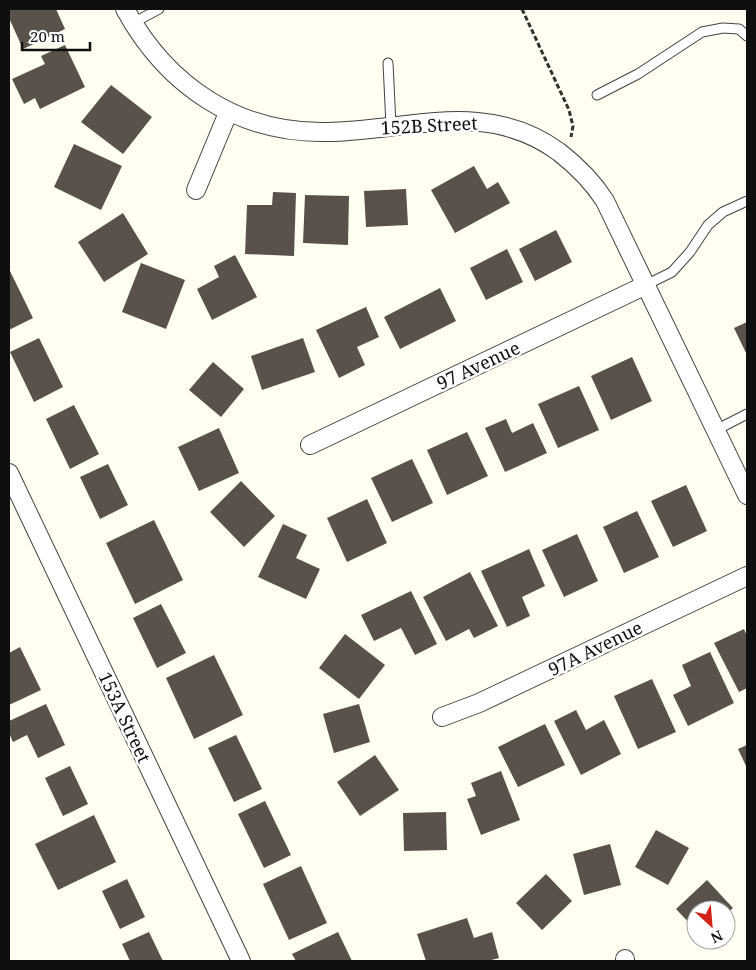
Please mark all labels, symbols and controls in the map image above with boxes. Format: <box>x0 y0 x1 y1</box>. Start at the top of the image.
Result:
scale bar <box>22 20 90 52</box>
text: 20 m <box>30 26 65 46</box>
street label: 152B Street <box>380 110 478 140</box>
street label: 97 Avenue <box>433 335 523 395</box>
street label: 97A Avenue <box>544 615 646 681</box>
street label: 153A Street <box>93 668 157 766</box>
north arrow <box>686 900 736 950</box>
text: N <box>708 926 726 948</box>

